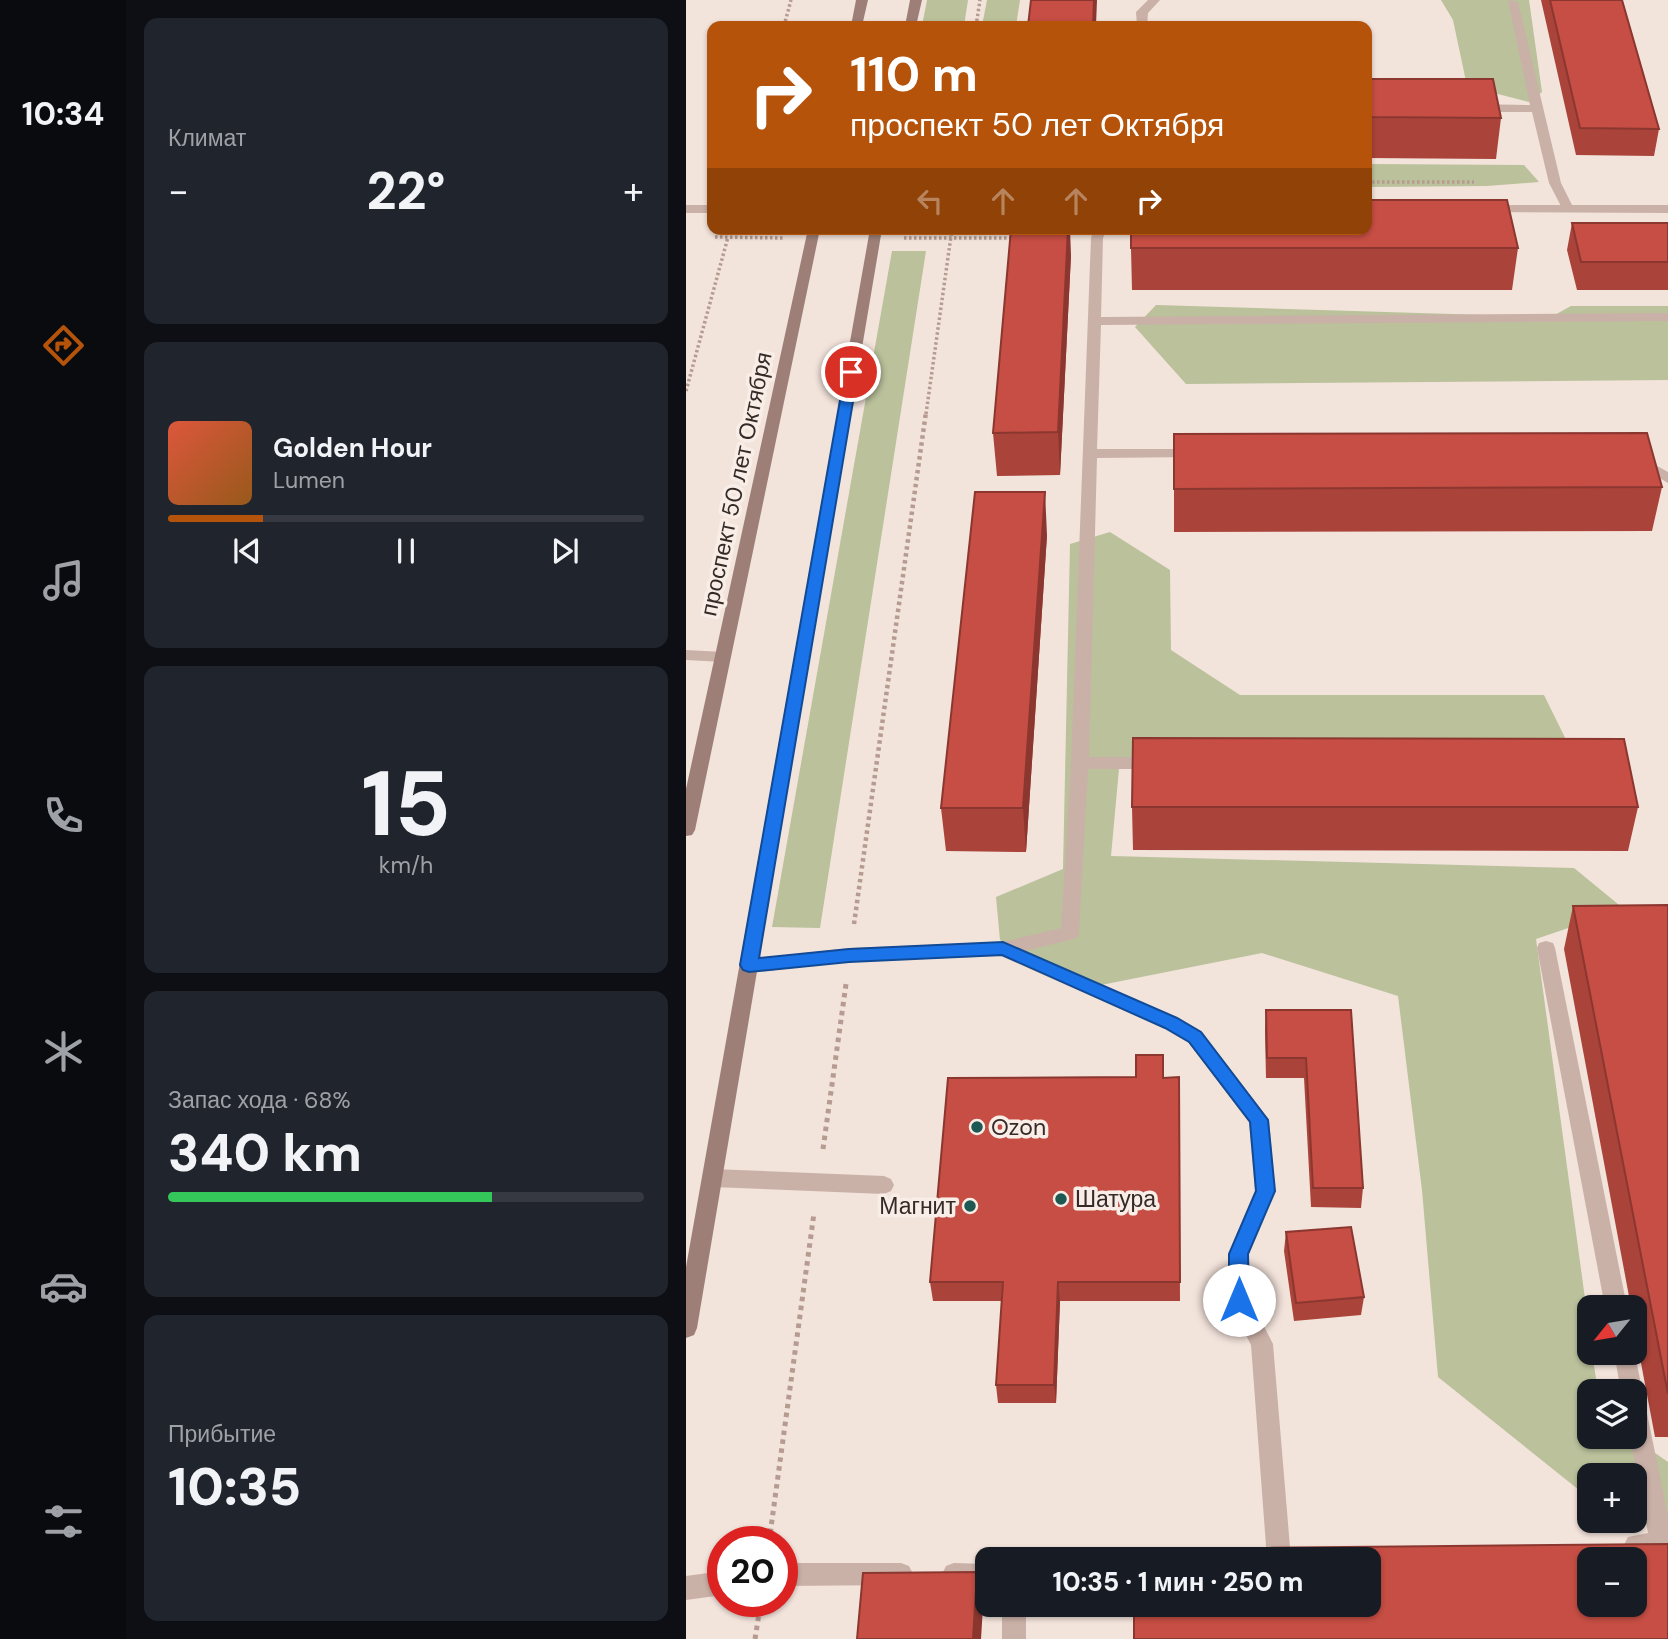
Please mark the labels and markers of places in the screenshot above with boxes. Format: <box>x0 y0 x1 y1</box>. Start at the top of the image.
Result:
pin <box>821 342 881 402</box>
place label: Ozon <box>991 1112 1046 1142</box>
marker: Ozon <box>969 1119 985 1135</box>
place label: Шатура <box>1075 1184 1156 1214</box>
place label: Магнит <box>879 1191 956 1221</box>
marker: Шатура <box>1053 1191 1069 1207</box>
marker: Магнит <box>962 1198 978 1214</box>

